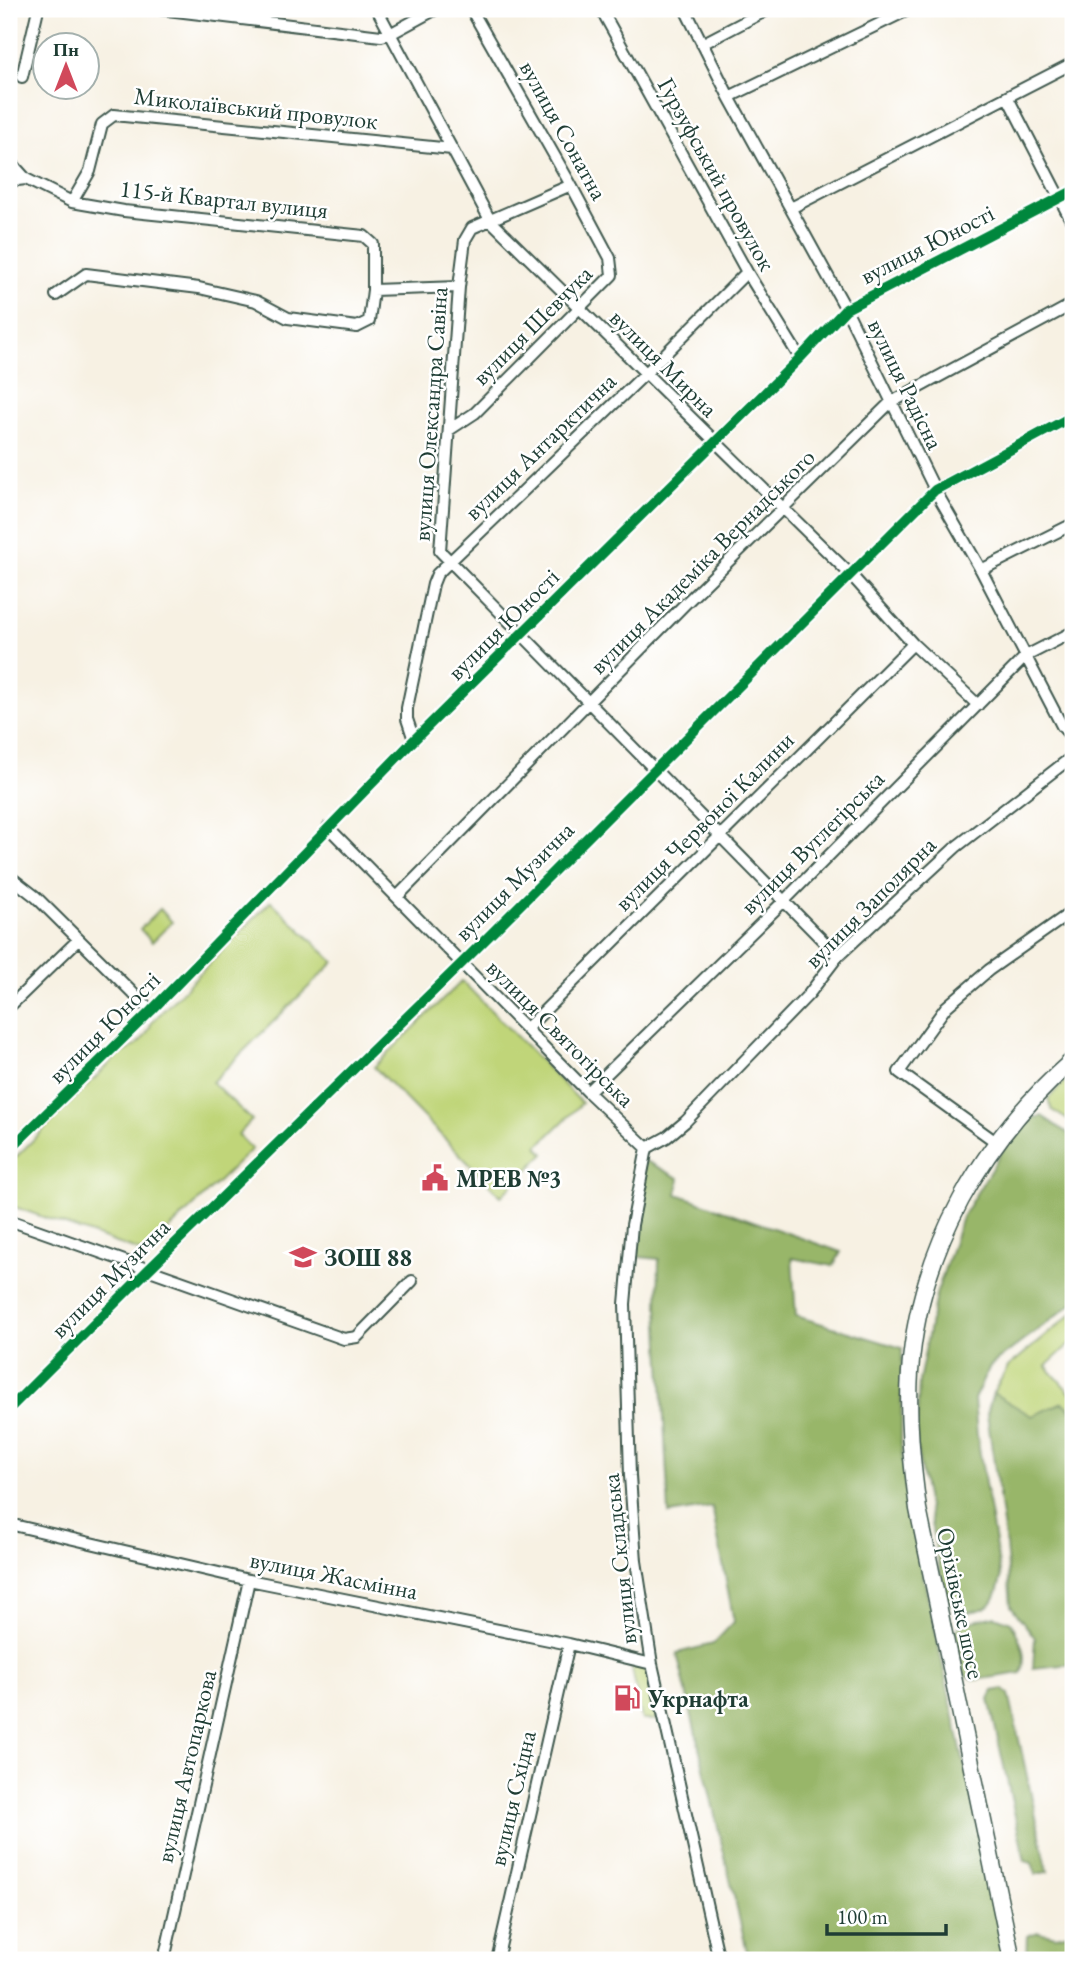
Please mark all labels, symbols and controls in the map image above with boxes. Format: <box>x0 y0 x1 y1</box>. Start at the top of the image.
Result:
north arrow <box>32 32 102 102</box>
text: Пн <box>53 37 79 62</box>
street label: вулиця Сонатна <box>513 55 615 206</box>
street label: Гурзуфський провулок <box>651 72 783 277</box>
street label: Миколаївський провулок <box>132 80 380 136</box>
street label: 115-й Квартал вулиця <box>118 173 330 225</box>
street label: вулиця Юності <box>855 197 999 291</box>
street label: вулиця Шевчука <box>465 258 599 392</box>
street label: вулиця Олександра Савіна <box>406 285 454 542</box>
street label: вулиця Мирна <box>603 302 725 424</box>
street label: вулиця Радісна <box>861 314 951 455</box>
street label: вулиця Антарктична <box>457 365 623 526</box>
street label: вулиця Академіка Вернадського <box>583 442 821 680</box>
street label: вулиця Юності <box>440 561 566 687</box>
street label: вулиця Червоної Калини <box>608 724 801 917</box>
street label: вулиця Вуглегірська <box>733 763 891 921</box>
street label: вулиця Музична <box>447 814 581 948</box>
street label: вулиця Заполярна <box>798 829 943 974</box>
street label: вулиця Святогірська <box>480 952 642 1114</box>
street label: вулиця Юності <box>41 964 167 1090</box>
public building icon: МРЕВ №3 <box>420 1163 450 1193</box>
place label: МРЕВ №3 <box>456 1163 561 1194</box>
street label: вулиця Музична <box>43 1211 177 1345</box>
school or university icon: ЗОШ 88 <box>288 1242 318 1272</box>
place label: ЗОШ 88 <box>324 1242 412 1273</box>
street label: вулиця Складська <box>595 1472 643 1646</box>
street label: Оріхівське шосе <box>930 1524 992 1682</box>
street label: вулиця Жасмінна <box>248 1544 421 1607</box>
street label: вулиця Автопаркова <box>149 1666 223 1865</box>
fuel station icon: Укрнафта <box>612 1683 642 1713</box>
place label: Укрнафта <box>647 1683 749 1714</box>
street label: вулиця Східна <box>481 1727 543 1869</box>
scale bar <box>827 1892 946 1936</box>
text: 100 m <box>837 1903 888 1930</box>

